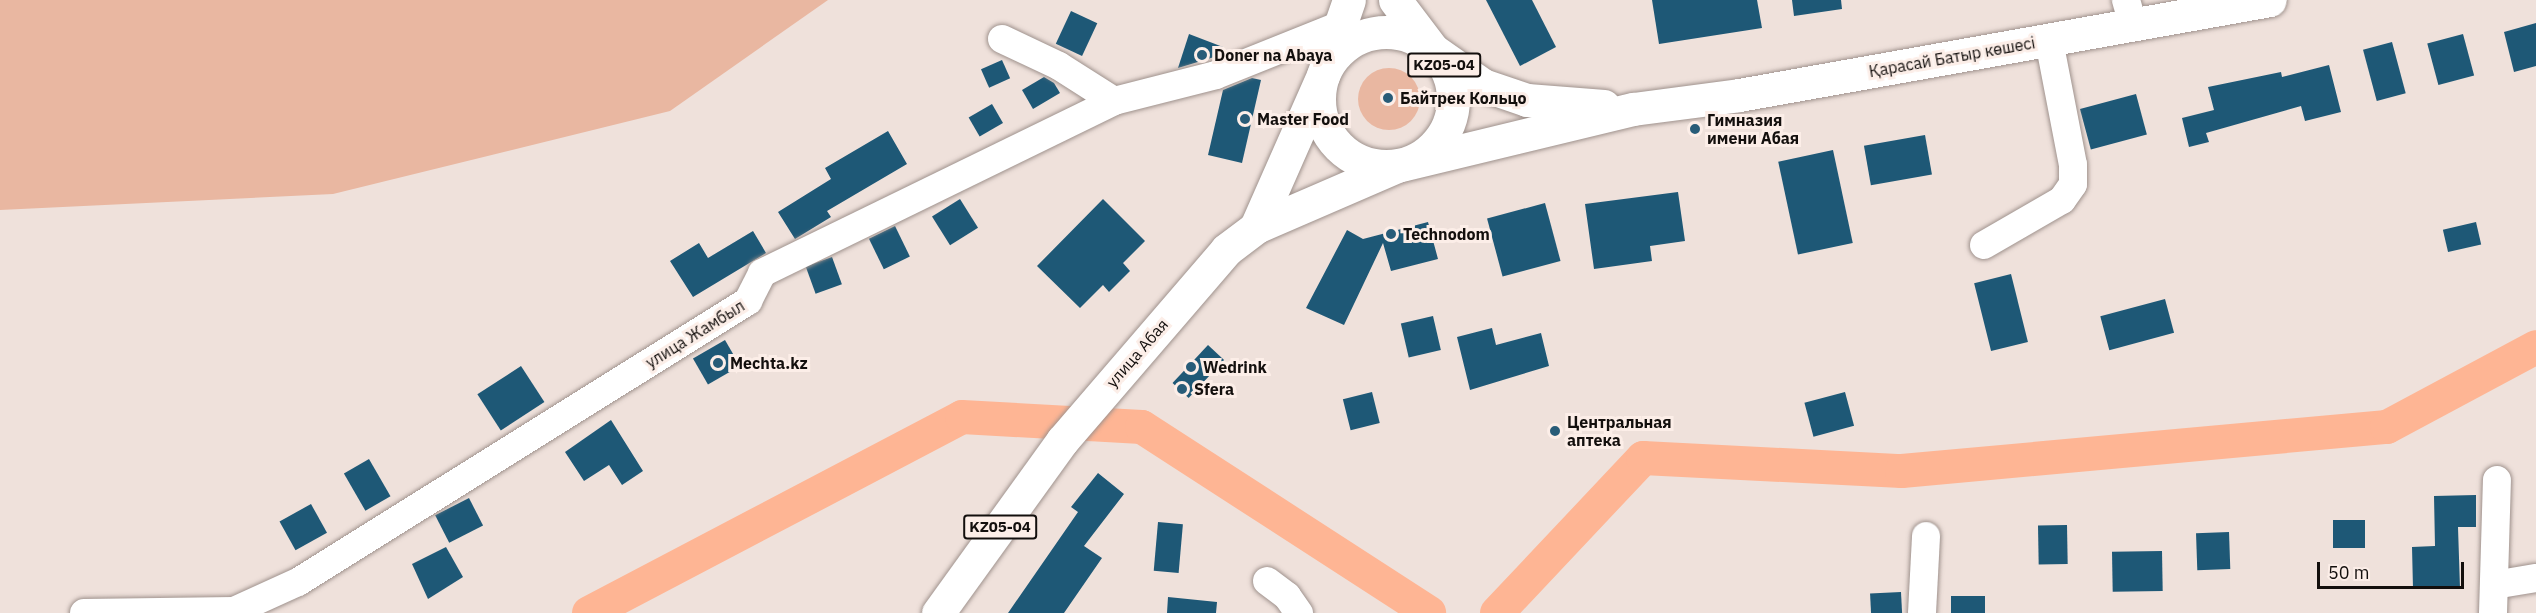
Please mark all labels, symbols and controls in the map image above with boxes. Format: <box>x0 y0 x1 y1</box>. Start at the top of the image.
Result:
street label: Қарасай Батыр көшесі <box>1867 33 2037 81</box>
place label: Doner na Abaya <box>1214 45 1332 65</box>
marker: Doner na Abaya <box>1195 48 1209 62</box>
road number: KZ05-04 <box>1406 53 1482 77</box>
place label: Байтрек Кольцо <box>1400 88 1527 108</box>
marker: Байтрек Кольцо <box>1381 91 1395 105</box>
place label: Master Food <box>1257 109 1349 129</box>
place label: Гимназия имени Абая <box>1707 110 1799 148</box>
marker: Master Food <box>1238 112 1252 126</box>
marker: Гимназия имени Абая <box>1688 122 1702 136</box>
place label: Technodom <box>1403 224 1490 244</box>
marker: Technodom <box>1384 227 1398 241</box>
street label: улица Жамбыл <box>642 296 748 372</box>
street label: улица Абая <box>1102 315 1172 391</box>
place label: Mechta.kz <box>730 353 808 373</box>
marker: Mechta.kz <box>711 356 725 370</box>
place label: Wedrink <box>1203 357 1267 377</box>
marker: Wedrink <box>1184 360 1198 374</box>
place label: Sfera <box>1194 379 1234 399</box>
marker: Sfera <box>1175 382 1189 396</box>
place label: Центральная аптека <box>1567 412 1672 450</box>
marker: Центральная аптека <box>1548 424 1562 438</box>
road number: KZ05-04 <box>962 515 1038 539</box>
scale bar <box>2320 550 2467 588</box>
text: 50 m <box>2328 561 2370 584</box>

